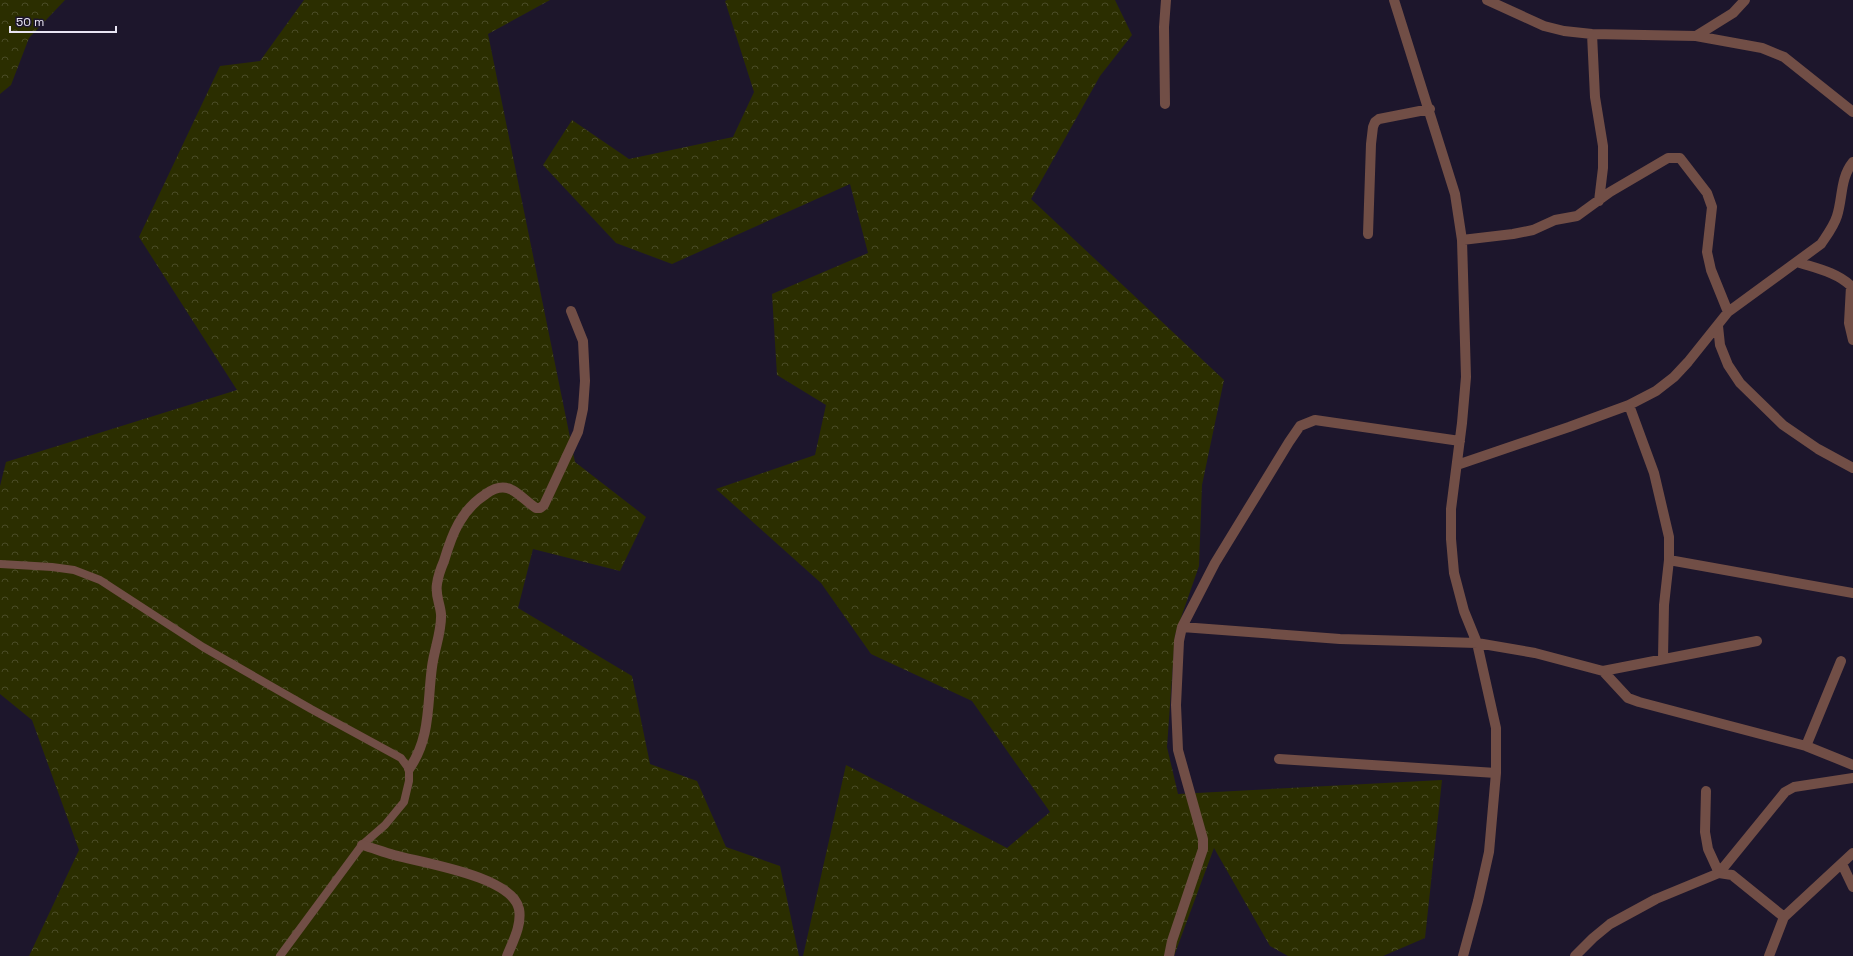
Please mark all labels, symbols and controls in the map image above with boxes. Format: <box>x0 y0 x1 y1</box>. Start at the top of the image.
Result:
scale bar <box>10 8 116 34</box>
text: 50 m <box>16 14 44 30</box>

